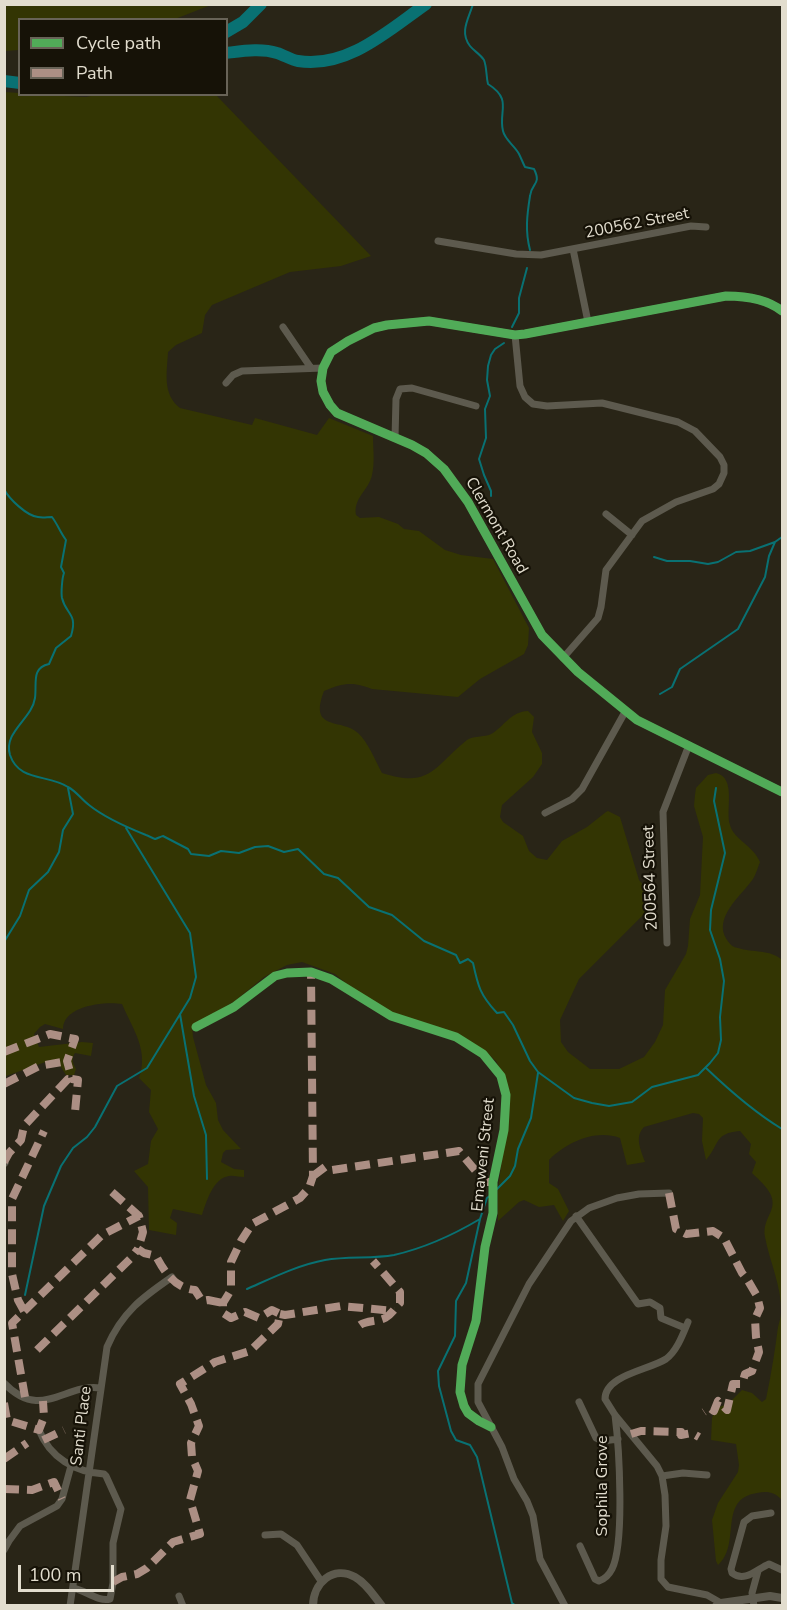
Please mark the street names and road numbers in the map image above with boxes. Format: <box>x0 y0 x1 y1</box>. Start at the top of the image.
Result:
street label: 200562 Street <box>583 205 691 243</box>
street label: Clermont Road <box>461 474 531 578</box>
street label: 200564 Street <box>640 825 662 931</box>
street label: Emaweni Street <box>469 1097 499 1213</box>
street label: Santi Place <box>68 1385 96 1467</box>
street label: Sophila Grove <box>593 1436 613 1536</box>

